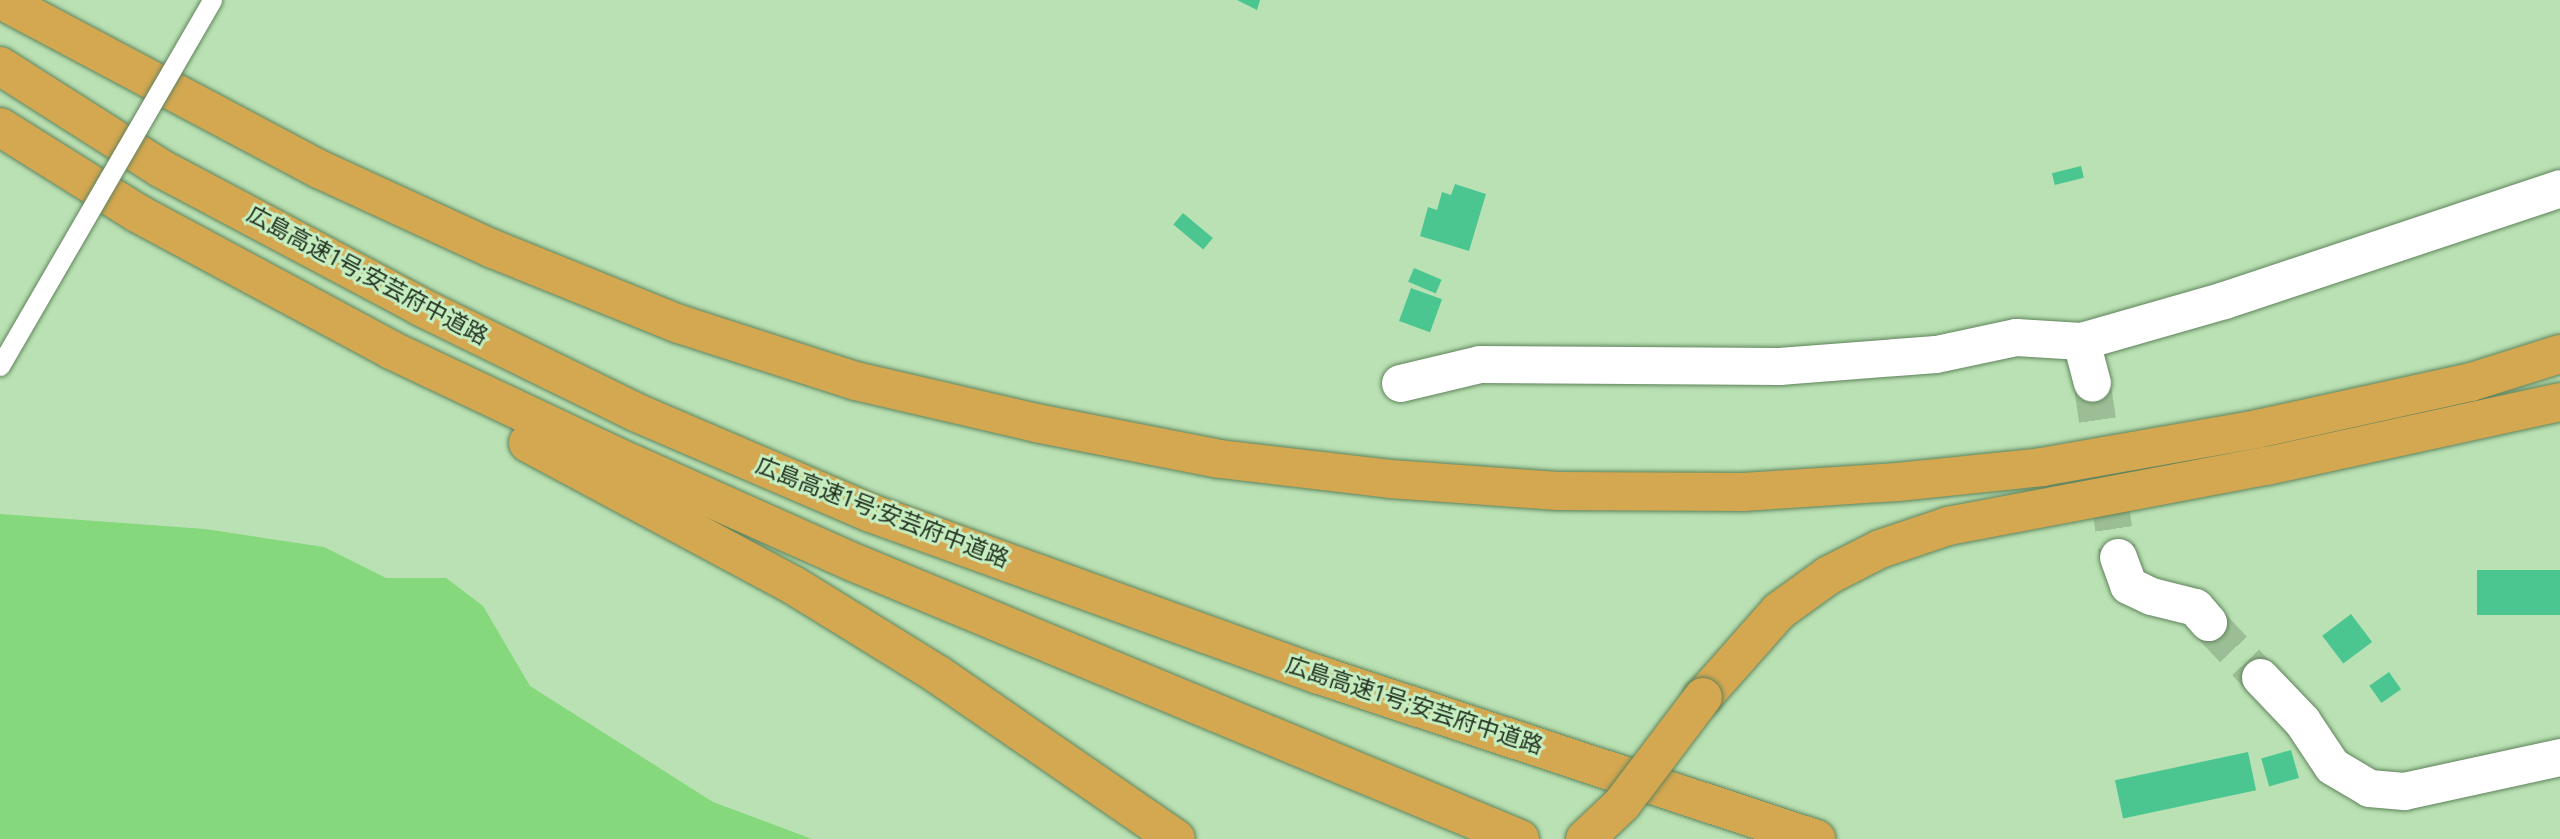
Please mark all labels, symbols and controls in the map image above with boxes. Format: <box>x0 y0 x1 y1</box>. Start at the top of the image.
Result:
street label: 広島高速1号;安芸府中道路 <box>242 201 492 351</box>
street label: 広島高速1号;安芸府中道路 <box>751 452 1013 574</box>
street label: 広島高速1号;安芸府中道路 <box>1282 651 1546 761</box>

